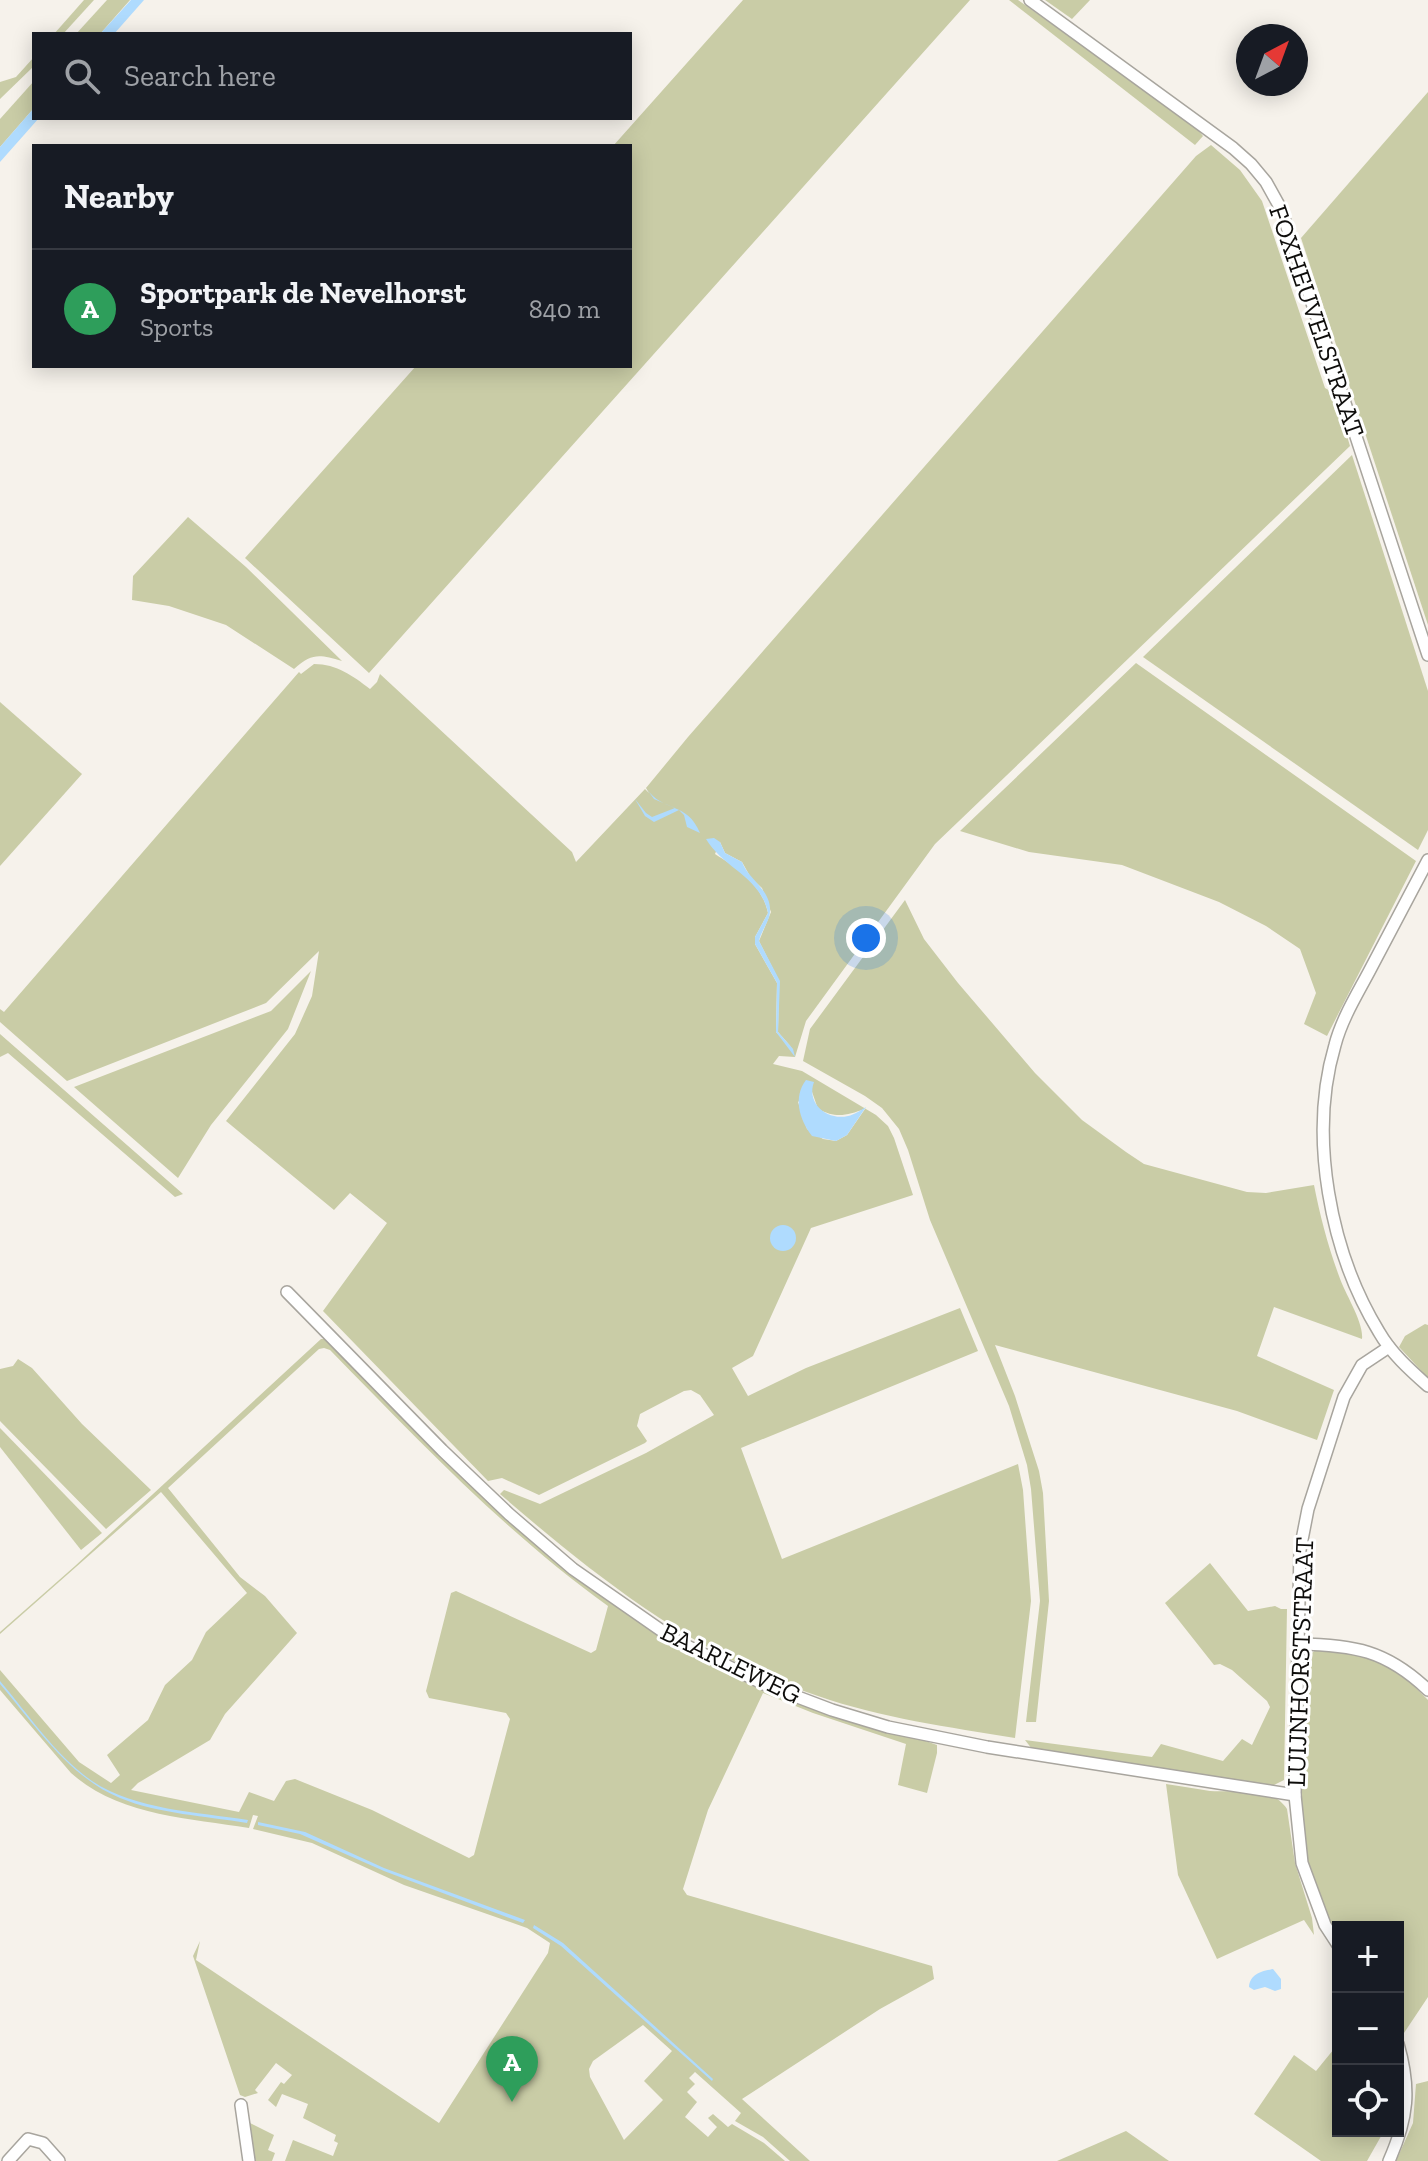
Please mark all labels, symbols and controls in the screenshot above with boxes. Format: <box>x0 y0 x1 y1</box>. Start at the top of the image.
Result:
north arrow <box>1236 24 1308 96</box>
search box <box>32 32 632 120</box>
icon: search <box>60 54 104 98</box>
text: Search here <box>124 58 276 94</box>
text: Nearby <box>64 176 174 217</box>
street label: FOXHEUVELSTRAAT <box>1262 201 1372 441</box>
text: Sportpark de Nevelhorst <box>140 275 466 311</box>
text: A <box>81 293 99 325</box>
text: 840 m <box>529 293 600 325</box>
text: Sports <box>140 311 213 343</box>
your location <box>846 918 886 958</box>
street label: LUIJNHORSTSTRAAT <box>1280 1536 1320 1788</box>
street label: BAARLEWEG <box>656 1615 806 1711</box>
map controls <box>1332 1921 1404 2137</box>
button: + <box>1332 1921 1404 1993</box>
button: − <box>1332 1993 1404 2065</box>
pin: A <box>486 2036 538 2102</box>
button: locate <box>1332 2065 1404 2137</box>

